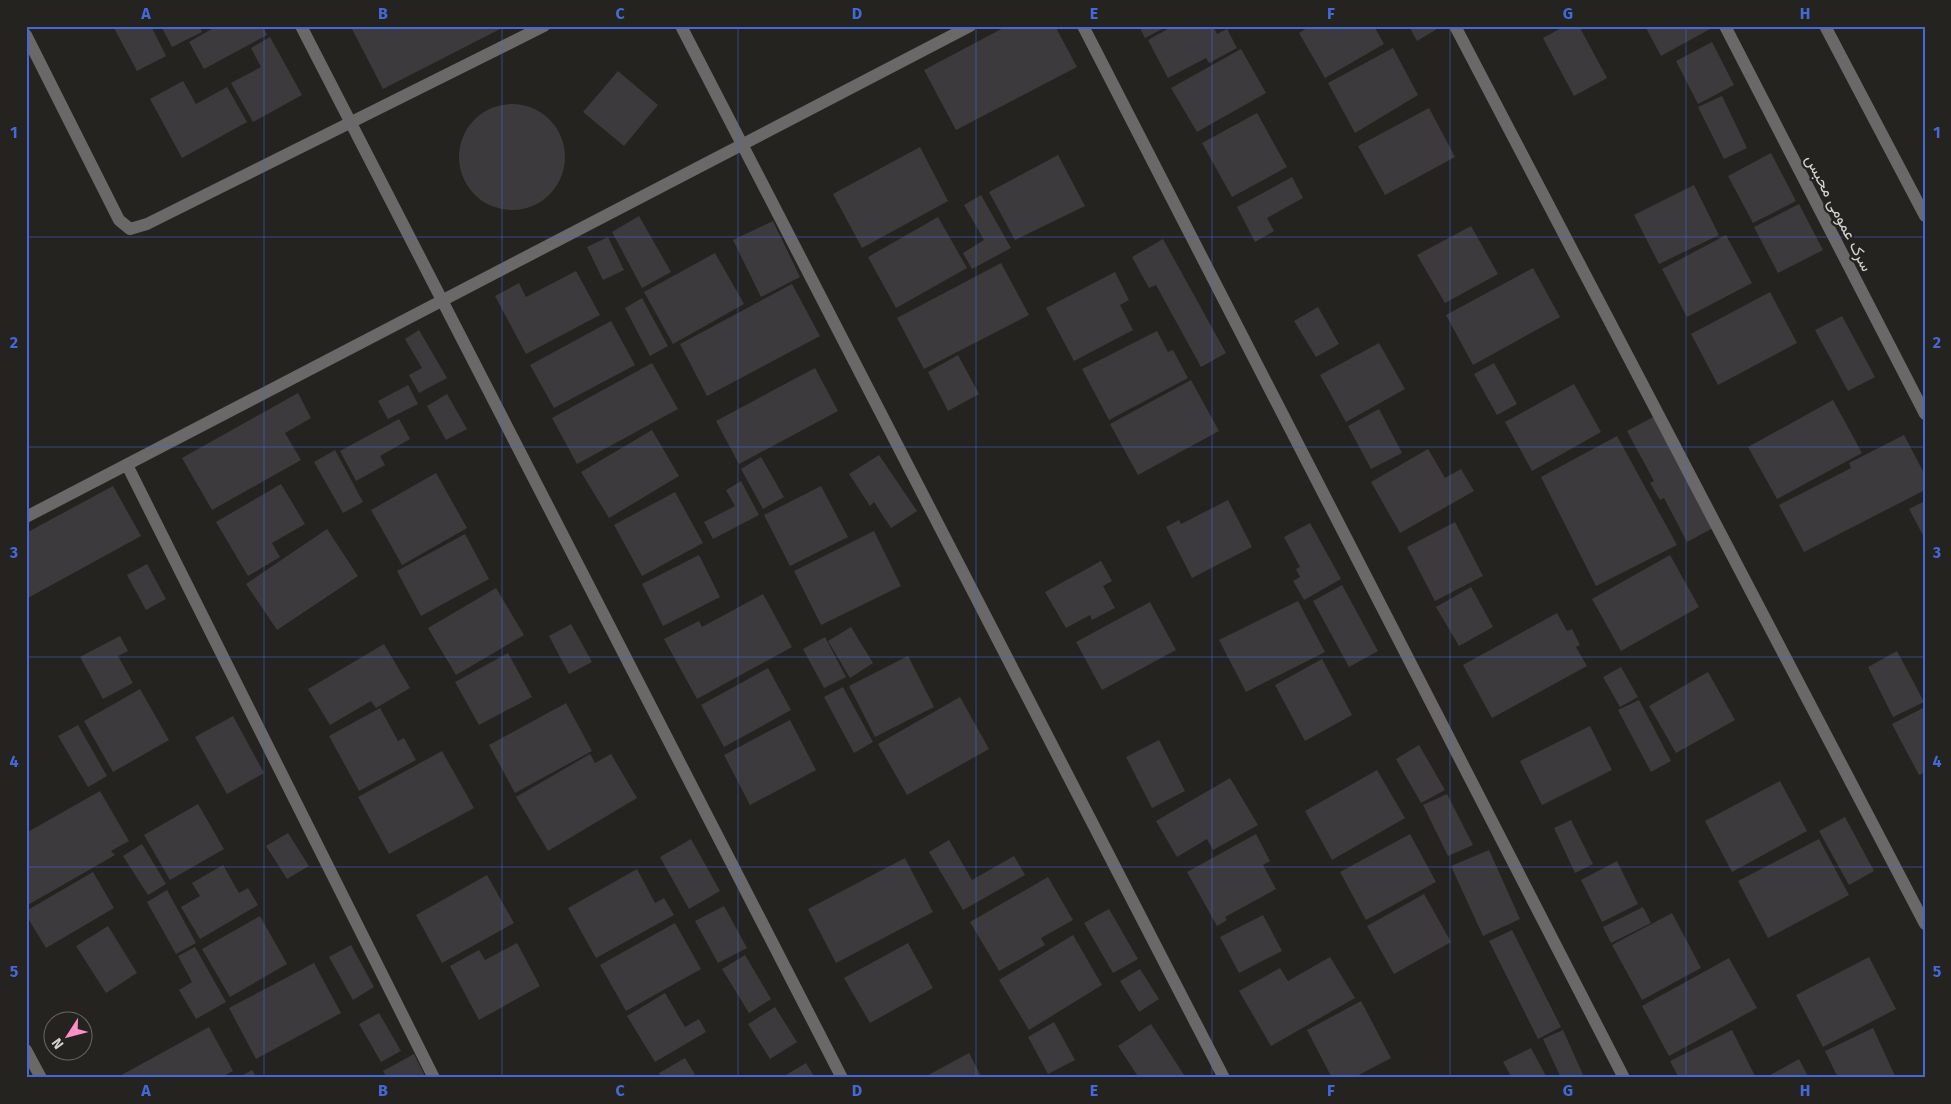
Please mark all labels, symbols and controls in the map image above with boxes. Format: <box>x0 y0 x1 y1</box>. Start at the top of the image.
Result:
text: A <box>140 4 151 23</box>
text: B <box>378 4 388 23</box>
text: C <box>615 4 625 23</box>
text: D <box>852 4 862 23</box>
text: E <box>1090 4 1098 23</box>
text: F <box>1327 4 1335 23</box>
text: G <box>1563 4 1573 23</box>
text: H <box>1800 4 1810 23</box>
text: 1 <box>10 123 18 142</box>
text: 1 <box>1933 123 1941 142</box>
street label: سرک عمومی محبس <box>1800 151 1877 275</box>
text: 2 <box>10 333 18 352</box>
text: 2 <box>1933 333 1941 352</box>
text: 3 <box>9 543 18 562</box>
text: 3 <box>1932 543 1941 562</box>
text: 4 <box>9 752 19 771</box>
text: 4 <box>1932 752 1942 771</box>
text: 5 <box>10 962 19 981</box>
text: 5 <box>1933 962 1942 981</box>
north arrow <box>42 1012 92 1062</box>
text: N <box>48 1035 67 1052</box>
text: A <box>140 1081 151 1100</box>
text: B <box>378 1081 388 1100</box>
text: C <box>615 1081 625 1100</box>
text: D <box>852 1081 862 1100</box>
text: E <box>1090 1081 1098 1100</box>
text: F <box>1327 1081 1335 1100</box>
text: G <box>1563 1081 1573 1100</box>
text: H <box>1800 1081 1810 1100</box>

